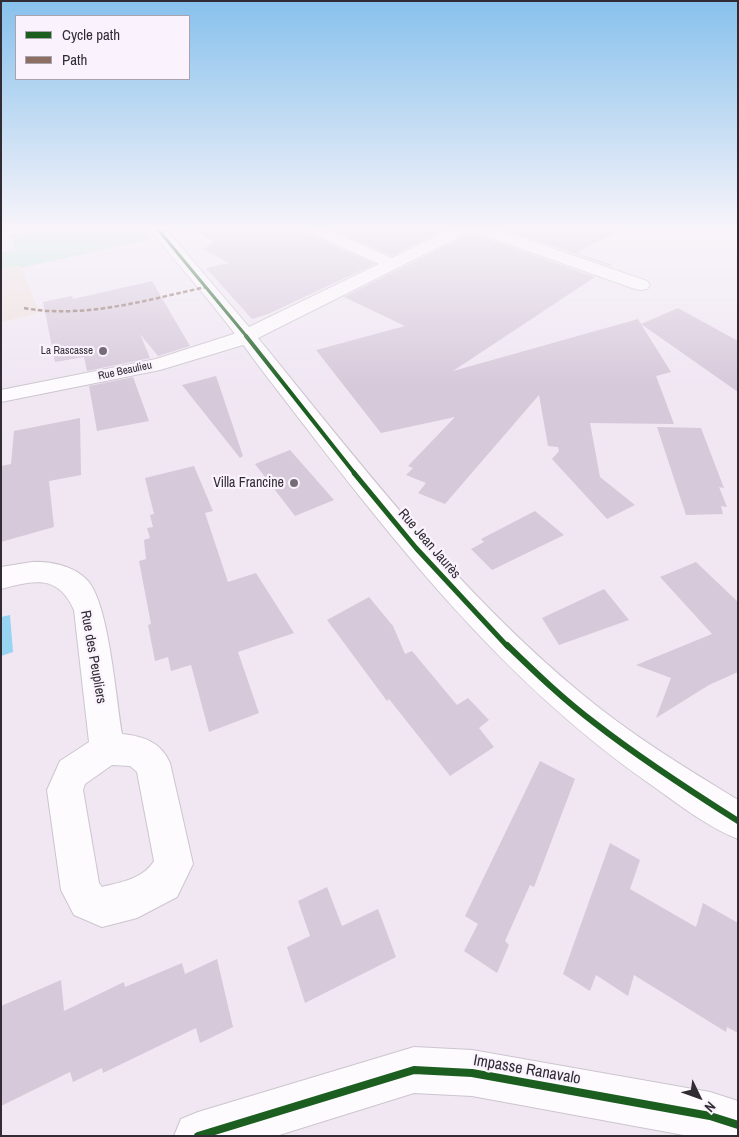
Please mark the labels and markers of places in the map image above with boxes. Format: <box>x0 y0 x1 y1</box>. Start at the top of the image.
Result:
place label: La Rascasse <box>41 344 93 358</box>
marker: La Rascasse <box>97 345 109 357</box>
place label: Villa Francine <box>213 475 284 491</box>
marker: Villa Francine <box>288 477 300 489</box>

